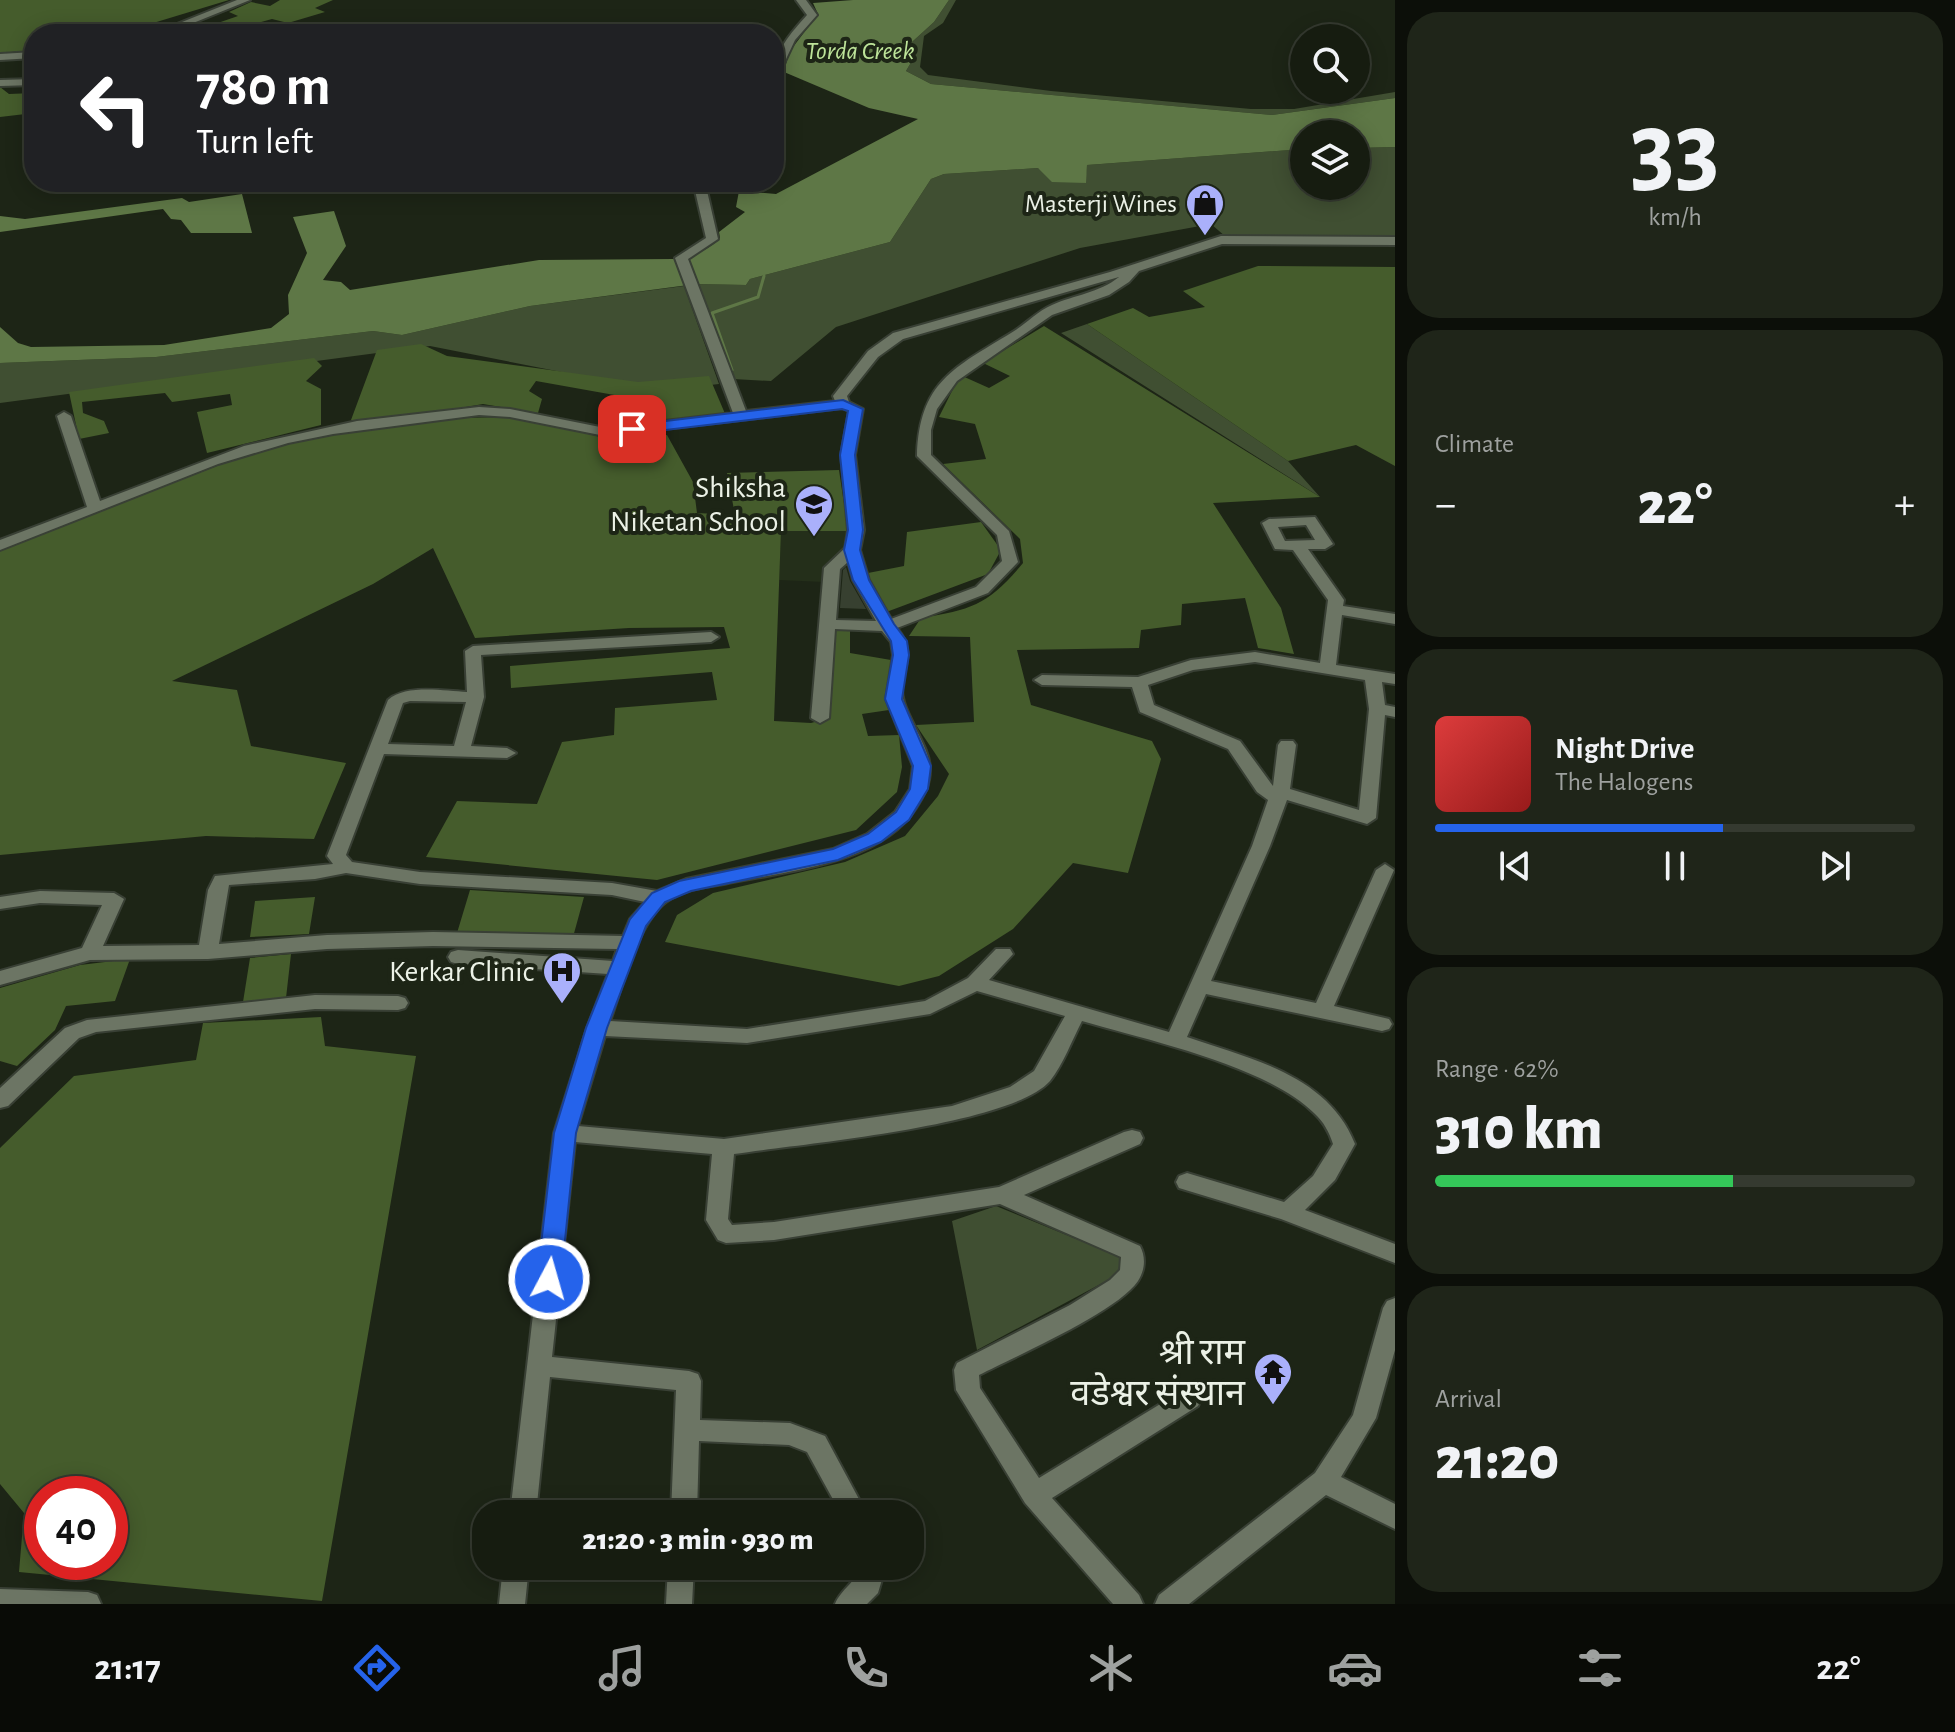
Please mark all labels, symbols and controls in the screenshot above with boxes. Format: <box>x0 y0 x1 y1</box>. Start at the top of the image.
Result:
map controls <box>1290 24 1370 200</box>
button: search <box>1290 24 1370 104</box>
water label: Torda Creek <box>806 38 914 64</box>
icon: left <box>64 56 168 160</box>
text: 780 m <box>196 59 331 115</box>
text: 33 <box>1630 98 1720 202</box>
button: layers <box>1290 120 1370 200</box>
text: Turn left <box>196 124 313 160</box>
shop icon: Masterji Wines <box>1184 182 1226 237</box>
place label: Masterji Wines <box>1025 191 1177 217</box>
text: km/h <box>1648 204 1702 230</box>
pin <box>598 395 666 463</box>
icon: arrive <box>610 407 654 451</box>
text: Climate <box>1435 431 1514 457</box>
place label: Shiksha Niketan School <box>610 473 786 537</box>
text: 22° <box>1638 475 1713 535</box>
school or university icon: Shiksha Niketan School <box>793 483 835 538</box>
text: − <box>1435 483 1456 527</box>
text: + <box>1894 483 1915 527</box>
text: Night Drive <box>1555 734 1694 764</box>
text: The Halogens <box>1555 769 1693 795</box>
icon: previous <box>1493 844 1537 888</box>
icon: pause <box>1653 844 1697 888</box>
icon: next <box>1813 844 1857 888</box>
hospital icon: Kerkar Clinic <box>541 950 583 1005</box>
place label: Kerkar Clinic <box>389 957 534 987</box>
text: Range · 62% <box>1435 1056 1559 1082</box>
text: 310 km <box>1435 1100 1603 1160</box>
position arrow <box>507 1237 591 1321</box>
place label: श्री राम वडेश्वर संस्थान <box>1070 1331 1246 1412</box>
temple icon: श्री राम वडेश्वर संस्थान <box>1252 1351 1294 1406</box>
text: Arrival <box>1435 1386 1502 1412</box>
text: 21:20 <box>1435 1430 1559 1490</box>
speed limit sign: 40 <box>24 1476 128 1580</box>
text: 21:20 · 3 min · 930 m <box>582 1525 814 1555</box>
icon: directions <box>349 1640 405 1696</box>
icon: music <box>594 1640 650 1696</box>
icon: phone <box>838 1640 894 1696</box>
icon: climate <box>1083 1640 1139 1696</box>
icon: car <box>1327 1640 1383 1696</box>
icon: filters <box>1572 1640 1628 1696</box>
text: 21:17 <box>94 1650 161 1686</box>
text: 22° <box>1816 1650 1861 1686</box>

